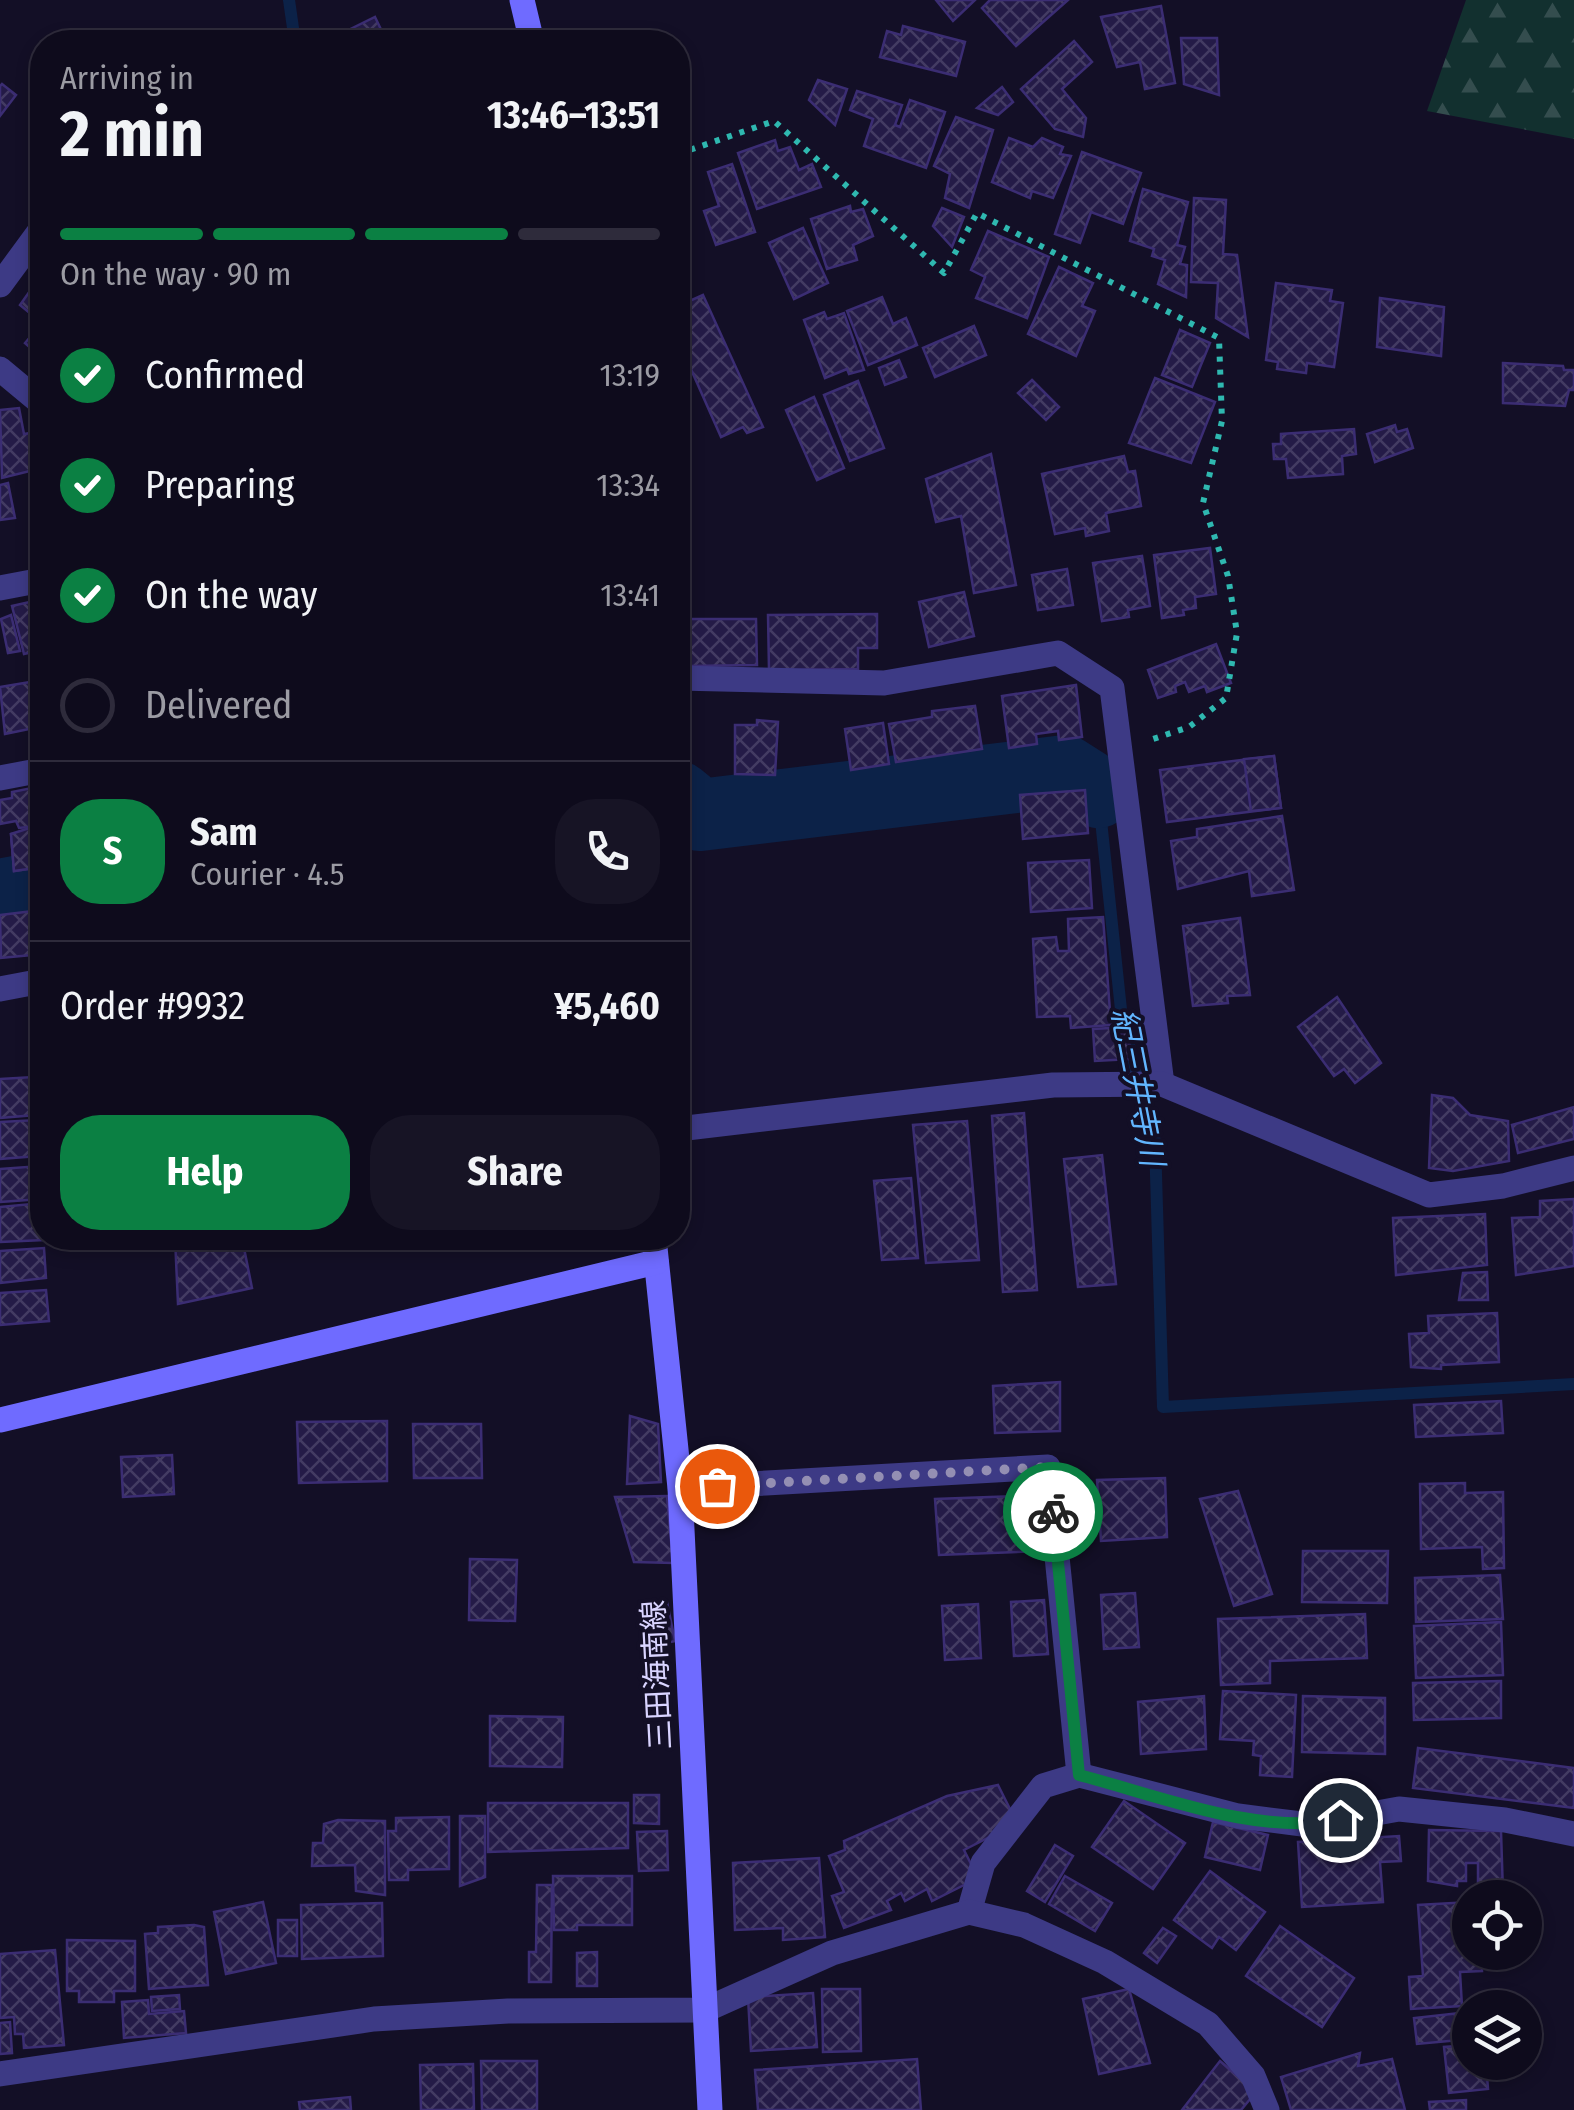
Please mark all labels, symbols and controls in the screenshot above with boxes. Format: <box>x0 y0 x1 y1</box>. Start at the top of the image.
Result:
text: Arriving in <box>60 59 194 97</box>
text: 13:46–13:51 <box>487 92 660 138</box>
text: 2 min <box>60 95 204 173</box>
text: On the way · 90 m <box>60 255 291 293</box>
icon: check <box>60 348 115 403</box>
text: Confirmed <box>145 352 305 398</box>
text: 13:19 <box>600 356 660 394</box>
icon: check <box>60 458 115 513</box>
text: Preparing <box>145 462 294 508</box>
text: 13:34 <box>596 466 660 504</box>
icon: check <box>60 568 115 623</box>
text: On the way <box>145 572 317 618</box>
text: 13:41 <box>600 576 660 614</box>
text: Delivered <box>145 682 292 728</box>
button: phone <box>555 799 660 904</box>
text: Sam <box>190 809 258 855</box>
text: S <box>103 828 122 874</box>
text: Courier · 4.5 <box>190 855 345 893</box>
text: Order #9932 <box>60 983 245 1029</box>
text: ¥5,460 <box>554 983 660 1029</box>
water label: 紀三井寺川 <box>1104 1005 1172 1172</box>
button: Help <box>60 1115 350 1230</box>
button: Share <box>370 1115 660 1230</box>
pin <box>675 1444 760 1529</box>
icon: bag <box>690 1459 745 1514</box>
courier <box>1003 1462 1103 1562</box>
icon: bike <box>1026 1485 1081 1540</box>
street label: 三田海南線 <box>635 1599 679 1751</box>
pin <box>1298 1778 1383 1863</box>
icon: home <box>1313 1793 1368 1848</box>
map controls <box>1452 1880 1542 2080</box>
button: locate <box>1452 1880 1542 1970</box>
button: layers <box>1452 1990 1542 2080</box>

